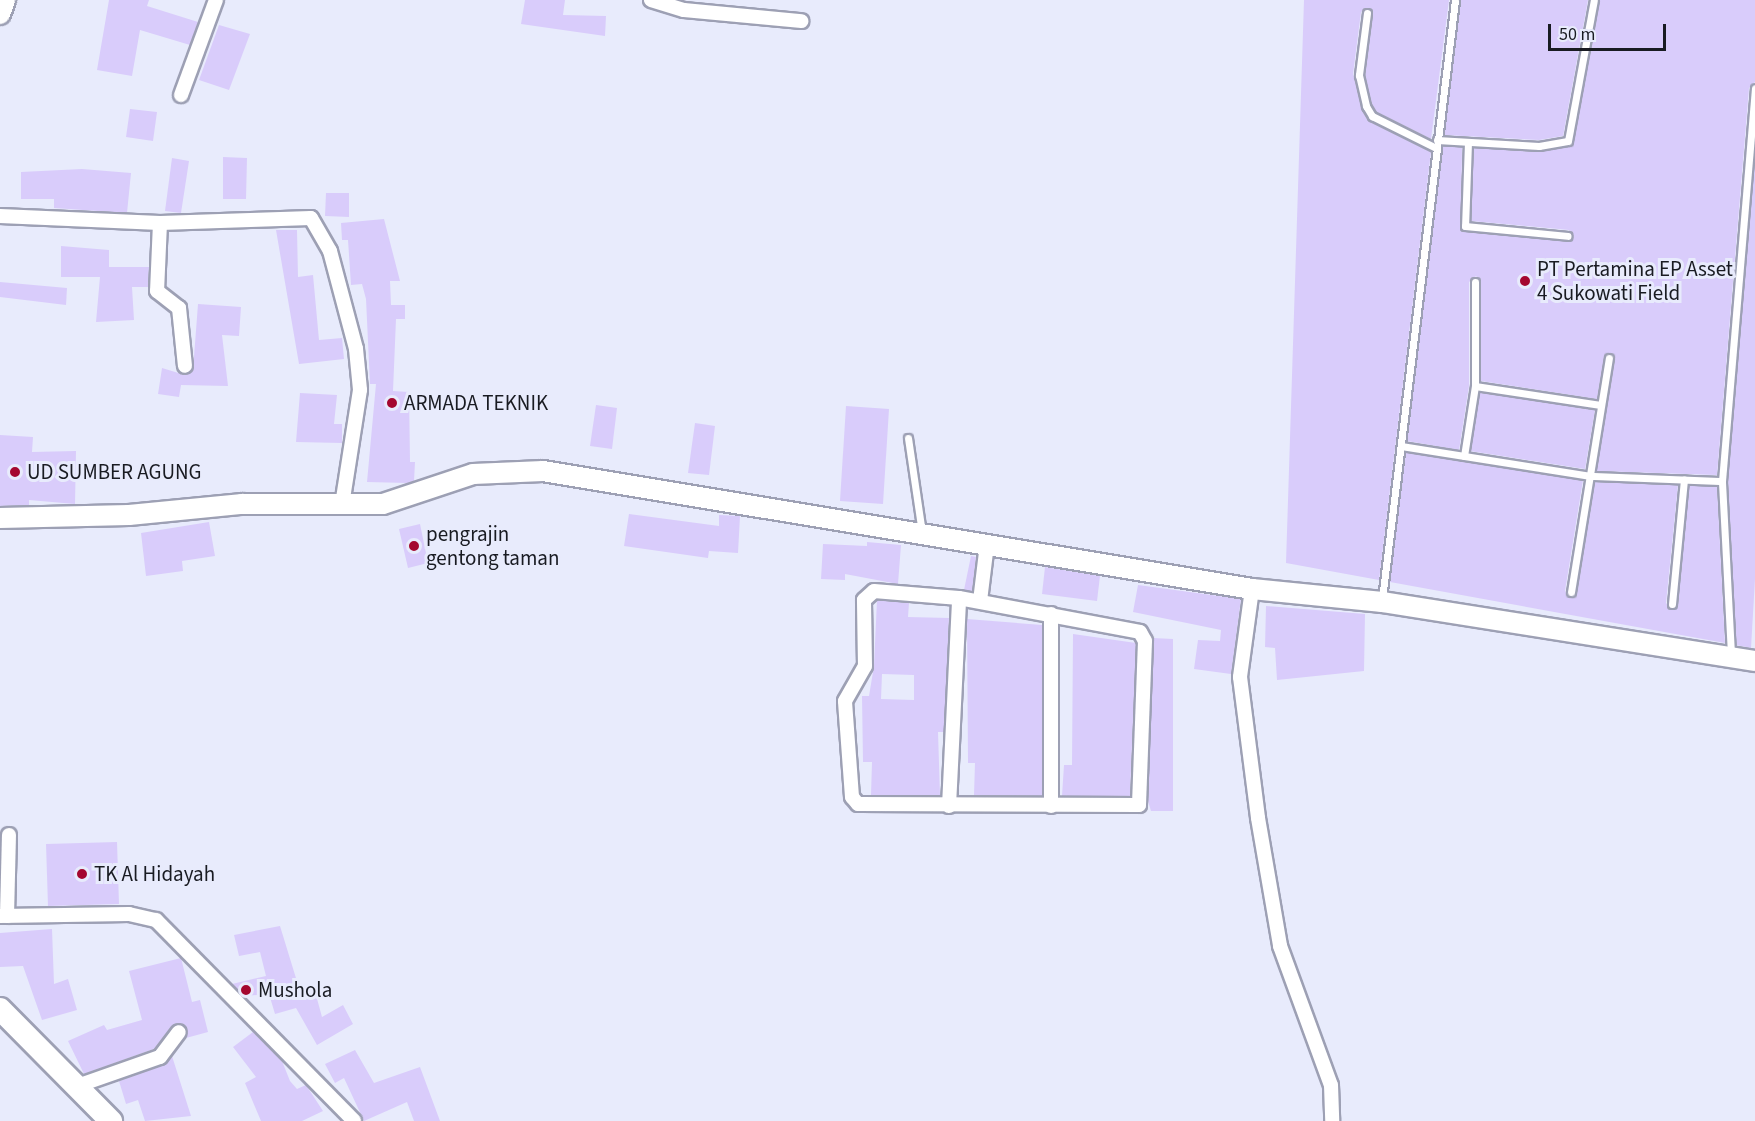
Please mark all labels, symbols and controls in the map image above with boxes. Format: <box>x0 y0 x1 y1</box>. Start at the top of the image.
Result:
scale bar <box>1551 12 1670 50</box>
text: 50 m <box>1559 22 1595 47</box>
place label: PT Pertamina EP Asset 4 Sukowati Field <box>1537 256 1733 306</box>
marker: PT Pertamina EP Asset 4 Sukowati Field <box>1518 274 1532 288</box>
place label: ARMADA TEKNIK <box>404 390 548 416</box>
marker: ARMADA TEKNIK <box>385 396 399 410</box>
place label: UD SUMBER AGUNG <box>27 459 201 485</box>
marker: UD SUMBER AGUNG <box>8 465 22 479</box>
place label: pengrajin gentong taman <box>426 521 559 571</box>
marker: pengrajin gentong taman <box>407 539 421 553</box>
place label: TK Al Hidayah <box>94 861 215 887</box>
marker: TK Al Hidayah <box>75 867 89 881</box>
place label: Mushola <box>258 977 332 1003</box>
marker: Mushola <box>239 983 253 997</box>

